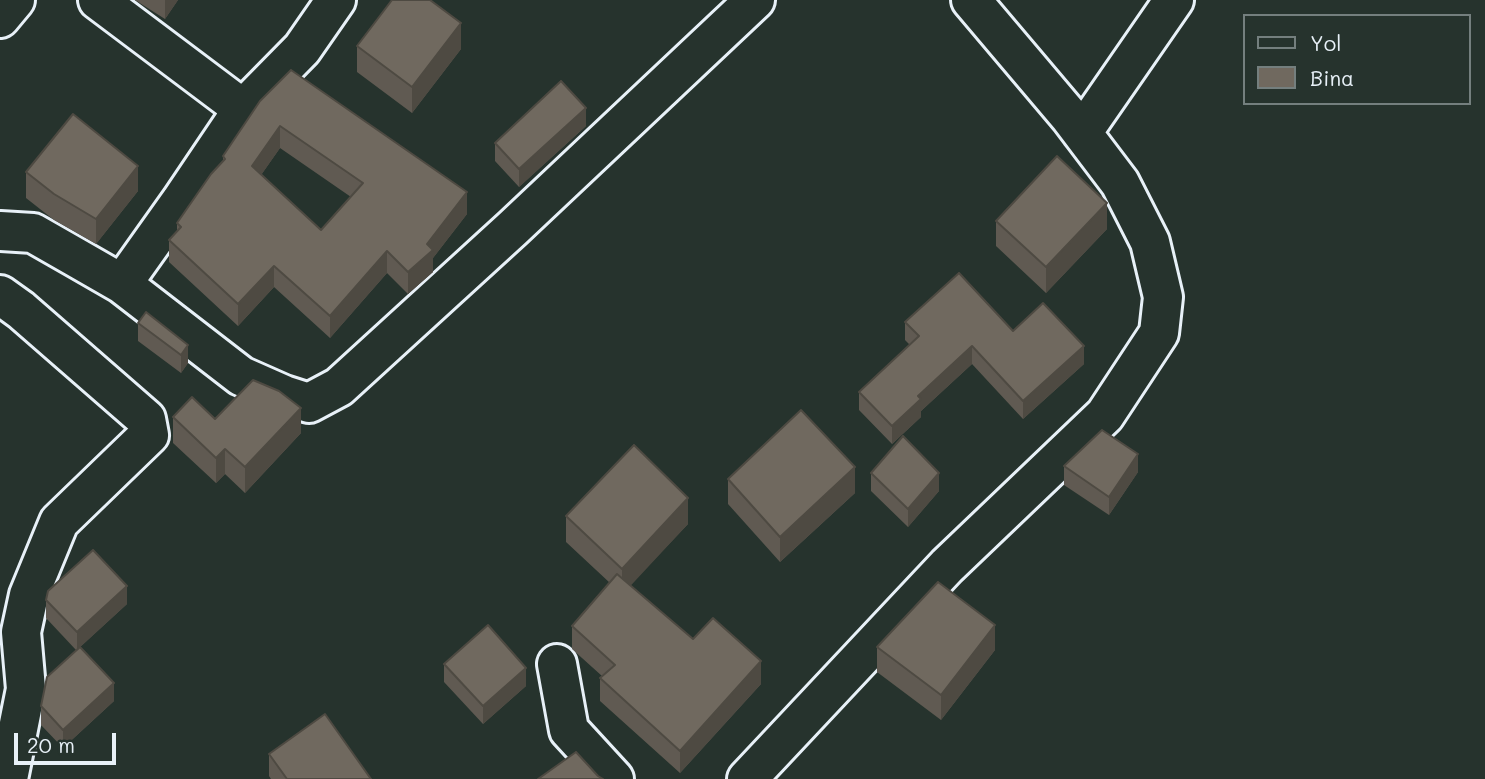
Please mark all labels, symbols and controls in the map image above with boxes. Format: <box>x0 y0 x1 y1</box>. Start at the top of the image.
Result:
legend <box>1244 14 1471 105</box>
text: Yol <box>1310 29 1341 56</box>
text: Bina <box>1310 64 1354 91</box>
scale bar <box>18 720 119 764</box>
text: 20 m <box>27 731 75 758</box>

